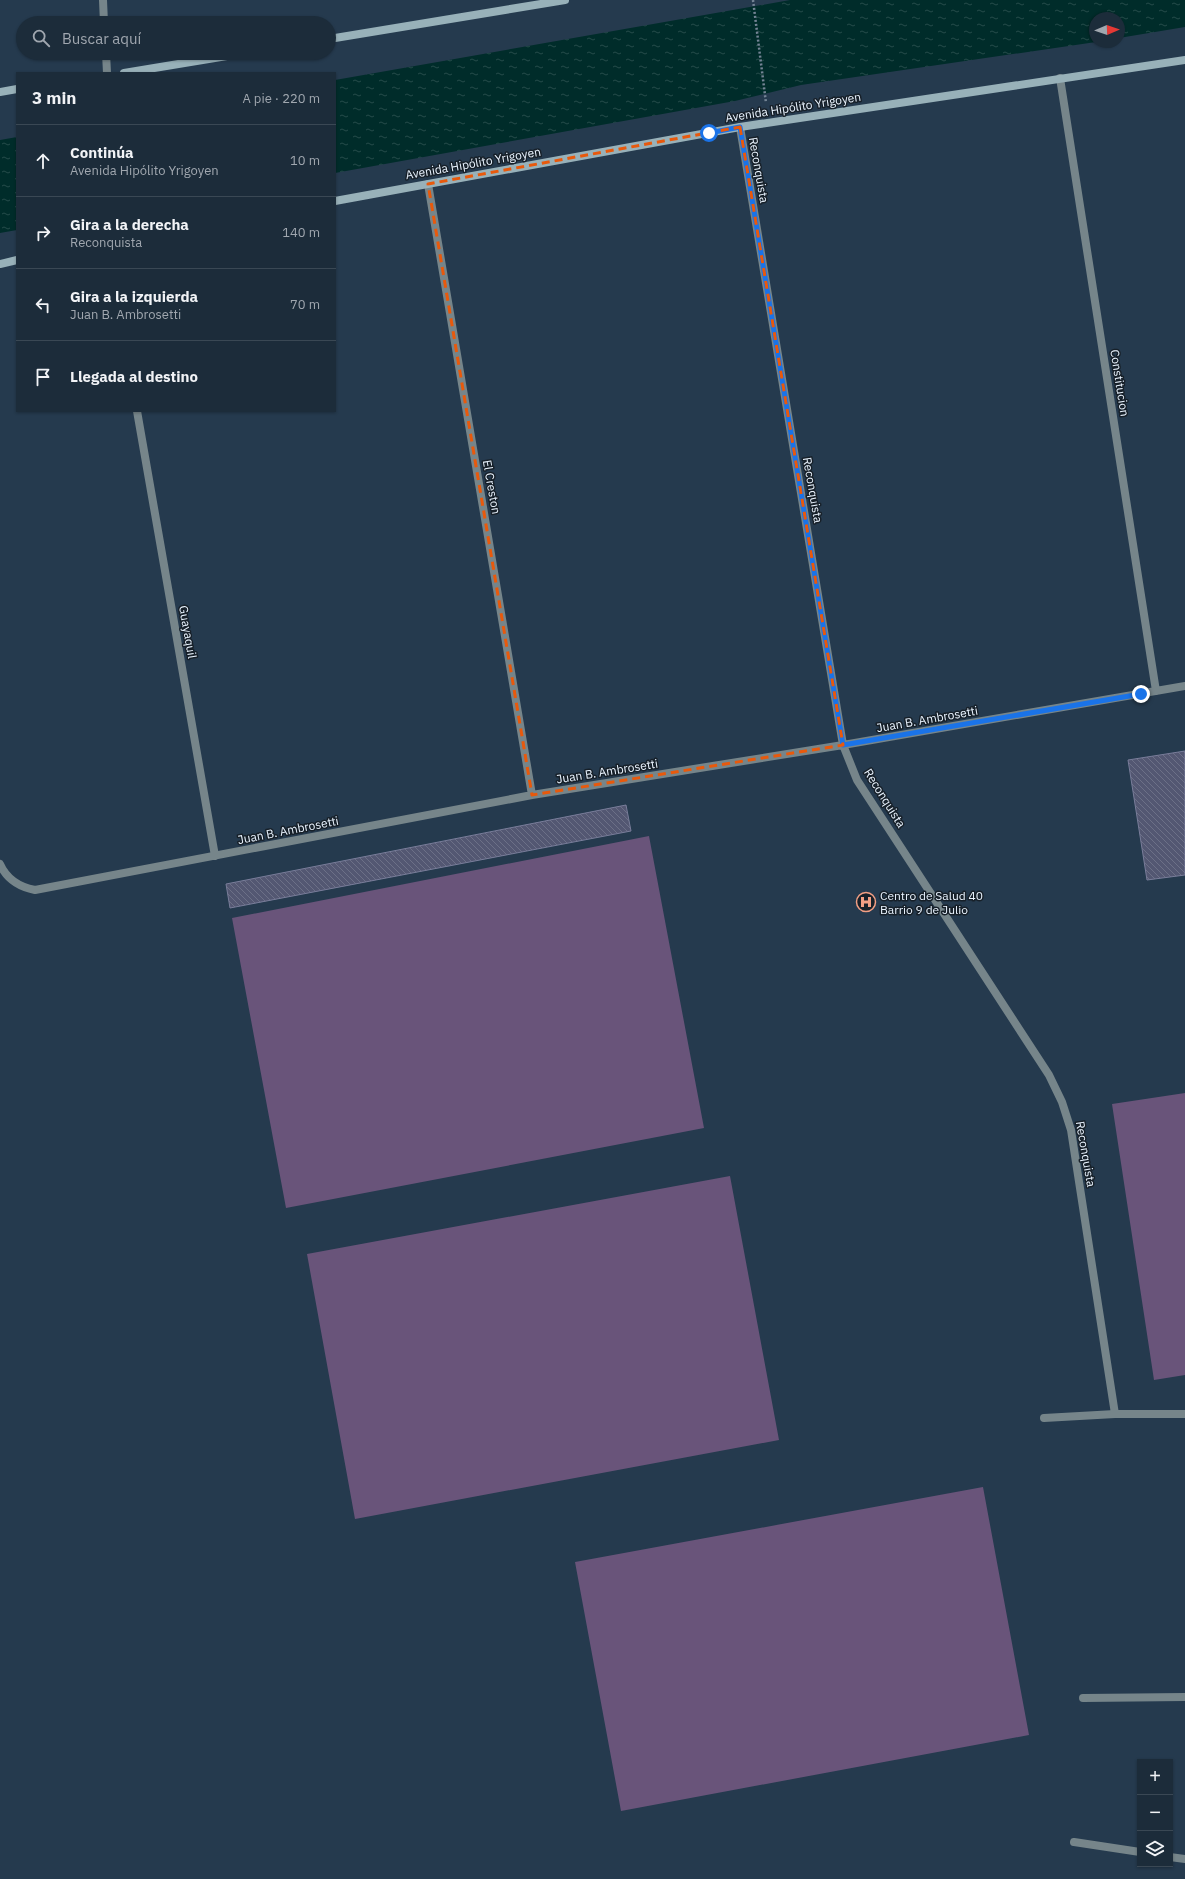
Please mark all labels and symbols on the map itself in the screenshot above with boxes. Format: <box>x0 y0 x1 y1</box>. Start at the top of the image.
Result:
north arrow <box>1089 12 1125 48</box>
street label: Avenida Hipólito Yrigoyen <box>724 89 862 125</box>
route start <box>700 124 718 142</box>
street label: Reconquista <box>746 136 772 205</box>
street label: Avenida Hipólito Yrigoyen <box>404 144 542 182</box>
street label: Constitucion <box>1107 348 1133 418</box>
street label: Reconquista <box>800 456 826 525</box>
street label: El Creston <box>480 459 504 515</box>
street label: Guayaquil <box>176 604 200 660</box>
route end <box>1132 685 1150 703</box>
street label: Juan B. Ambrosetti <box>875 703 979 735</box>
street label: Juan B. Ambrosetti <box>555 756 659 786</box>
street label: Reconquista <box>861 766 909 831</box>
street label: Juan B. Ambrosetti <box>236 813 340 847</box>
place label: Centro de Salud 40 Barrio 9 de Julio <box>880 888 983 917</box>
hospital icon: Centro de Salud 40 Barrio 9 de Julio <box>855 891 877 913</box>
street label: Reconquista <box>1073 1120 1099 1189</box>

